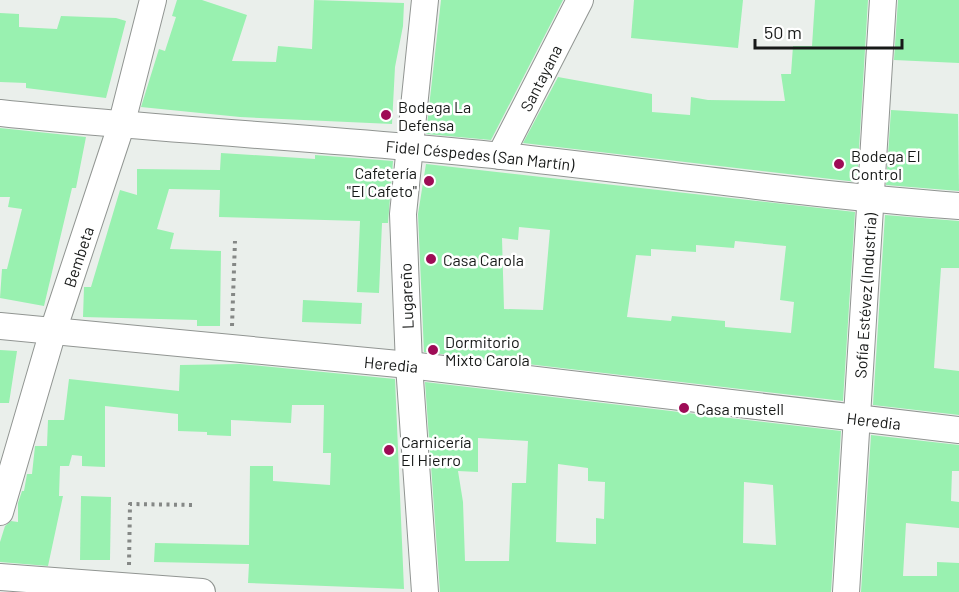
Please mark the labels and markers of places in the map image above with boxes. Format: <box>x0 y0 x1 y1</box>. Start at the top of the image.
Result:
place label: Bodega La Defensa <box>398 97 471 134</box>
marker: Bodega La Defensa <box>379 108 393 122</box>
place label: Bodega El Control <box>851 146 920 183</box>
marker: Bodega El Control <box>832 157 846 171</box>
place label: Cafetería "El Cafeto" <box>347 163 417 200</box>
marker: Cafetería "El Cafeto" <box>422 174 436 188</box>
place label: Casa Carola <box>443 250 524 269</box>
marker: Casa Carola <box>424 252 438 266</box>
place label: Dormitorio Mixto Carola <box>445 332 530 369</box>
marker: Dormitorio Mixto Carola <box>426 343 440 357</box>
place label: Casa mustell <box>696 399 784 418</box>
marker: Casa mustell <box>677 401 691 415</box>
place label: Carnicería El Hierro <box>401 432 472 469</box>
marker: Carnicería El Hierro <box>382 443 396 457</box>

